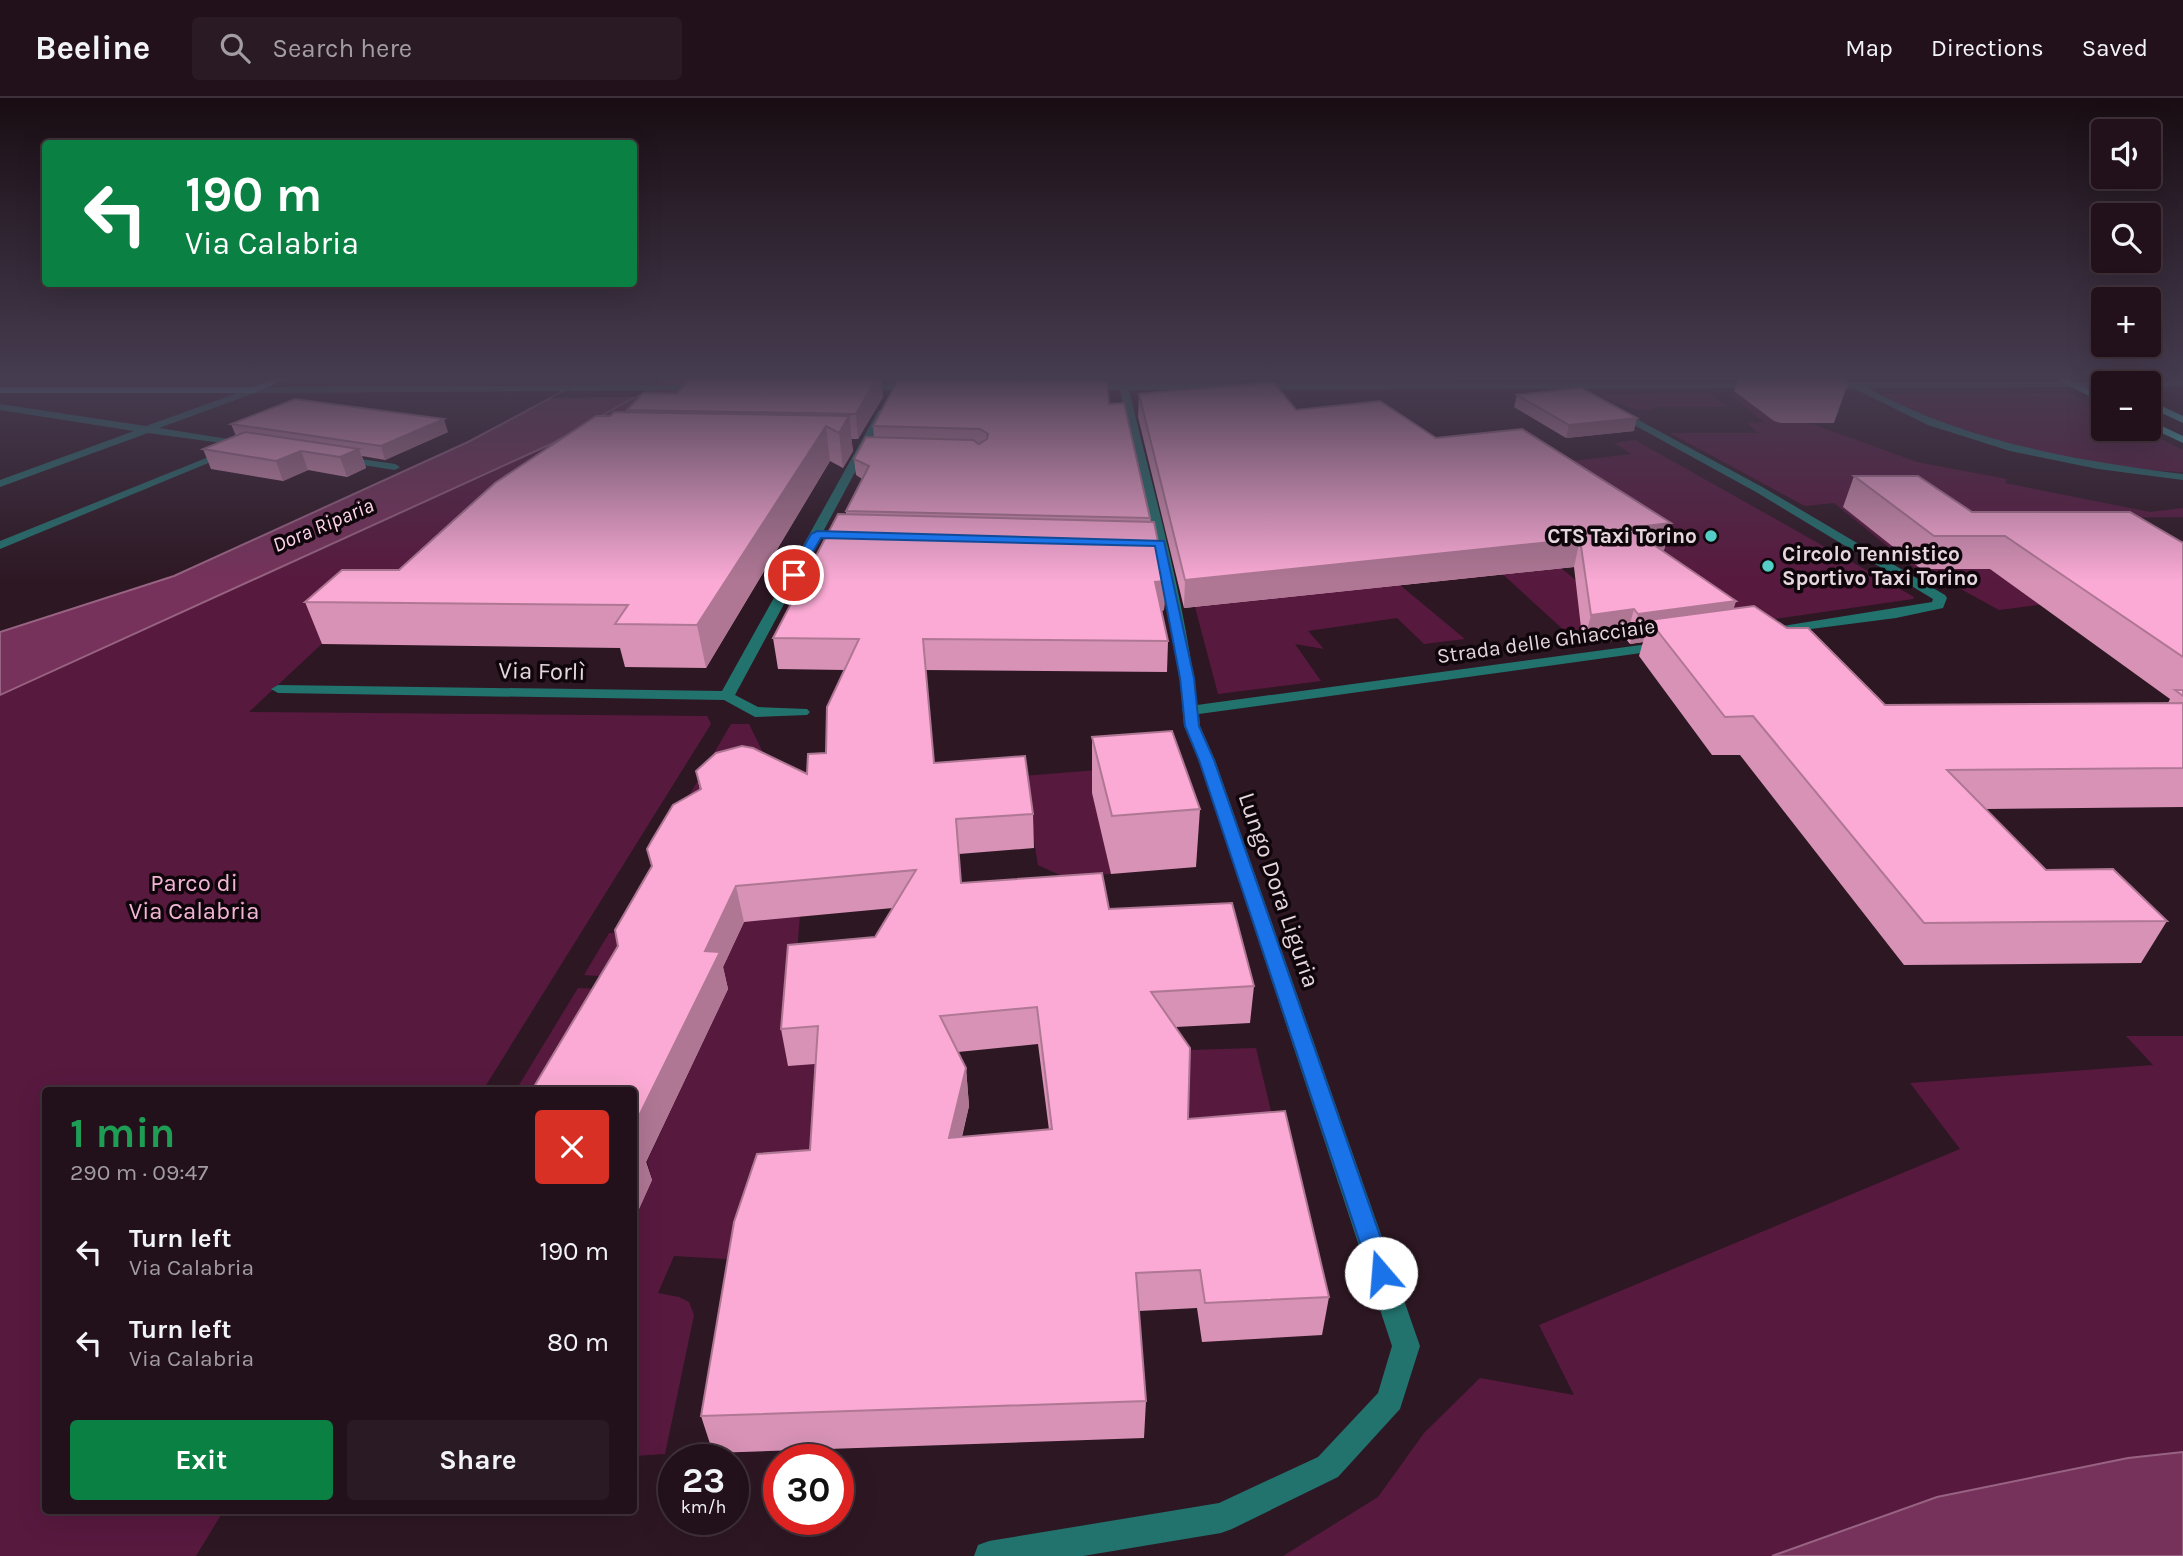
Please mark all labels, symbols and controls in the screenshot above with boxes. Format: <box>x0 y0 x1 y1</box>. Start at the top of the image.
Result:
search box <box>192 17 682 80</box>
text: Beeline <box>35 29 150 67</box>
icon: search <box>216 29 254 67</box>
text: Search here <box>272 33 412 64</box>
text: Map <box>1845 34 1893 62</box>
text: Directions <box>1931 34 2044 62</box>
text: Saved <box>2082 34 2148 62</box>
map controls <box>2091 119 2161 441</box>
button: sound <box>2091 119 2161 189</box>
text: 190 m <box>185 166 322 223</box>
icon: left <box>70 168 161 259</box>
button: search <box>2091 203 2161 273</box>
text: Via Calabria <box>185 225 359 262</box>
button: + <box>2091 287 2161 357</box>
button: − <box>2091 371 2161 441</box>
water label: Dora Riparia <box>269 493 377 557</box>
place label: CTS Taxi Torino <box>1547 524 1697 548</box>
marker: CTS Taxi Torino <box>1703 528 1719 544</box>
place label: Circolo Tennistico Sportivo Taxi Torino <box>1782 542 1978 590</box>
pin <box>764 545 824 605</box>
icon: arrive <box>775 556 813 594</box>
marker: Circolo Tennistico Sportivo Taxi Torino <box>1760 558 1776 574</box>
street label: Strada delle Ghiacciaie <box>1435 614 1657 668</box>
street label: Via Forlì <box>498 656 586 686</box>
street label: Lungo Dora Liguria <box>1232 789 1326 991</box>
park label: Parco di Via Calabria <box>129 869 259 925</box>
text: 1 min <box>70 1108 175 1158</box>
button: close <box>535 1110 609 1184</box>
text: 290 m · 09:47 <box>70 1159 208 1186</box>
text: Turn left <box>129 1223 231 1254</box>
icon: left <box>70 1233 108 1271</box>
text: 190 m <box>539 1236 609 1267</box>
position arrow <box>1344 1236 1418 1310</box>
text: Via Calabria <box>129 1254 254 1281</box>
text: Turn left <box>129 1314 231 1345</box>
icon: left <box>70 1324 108 1362</box>
text: 80 m <box>547 1327 609 1358</box>
text: Via Calabria <box>129 1345 254 1372</box>
button: Exit <box>70 1420 333 1500</box>
button: Share <box>347 1420 609 1500</box>
speed limit sign: 30 <box>763 1444 854 1535</box>
text: 23 <box>682 1460 725 1501</box>
text: km/h <box>681 1496 726 1518</box>

